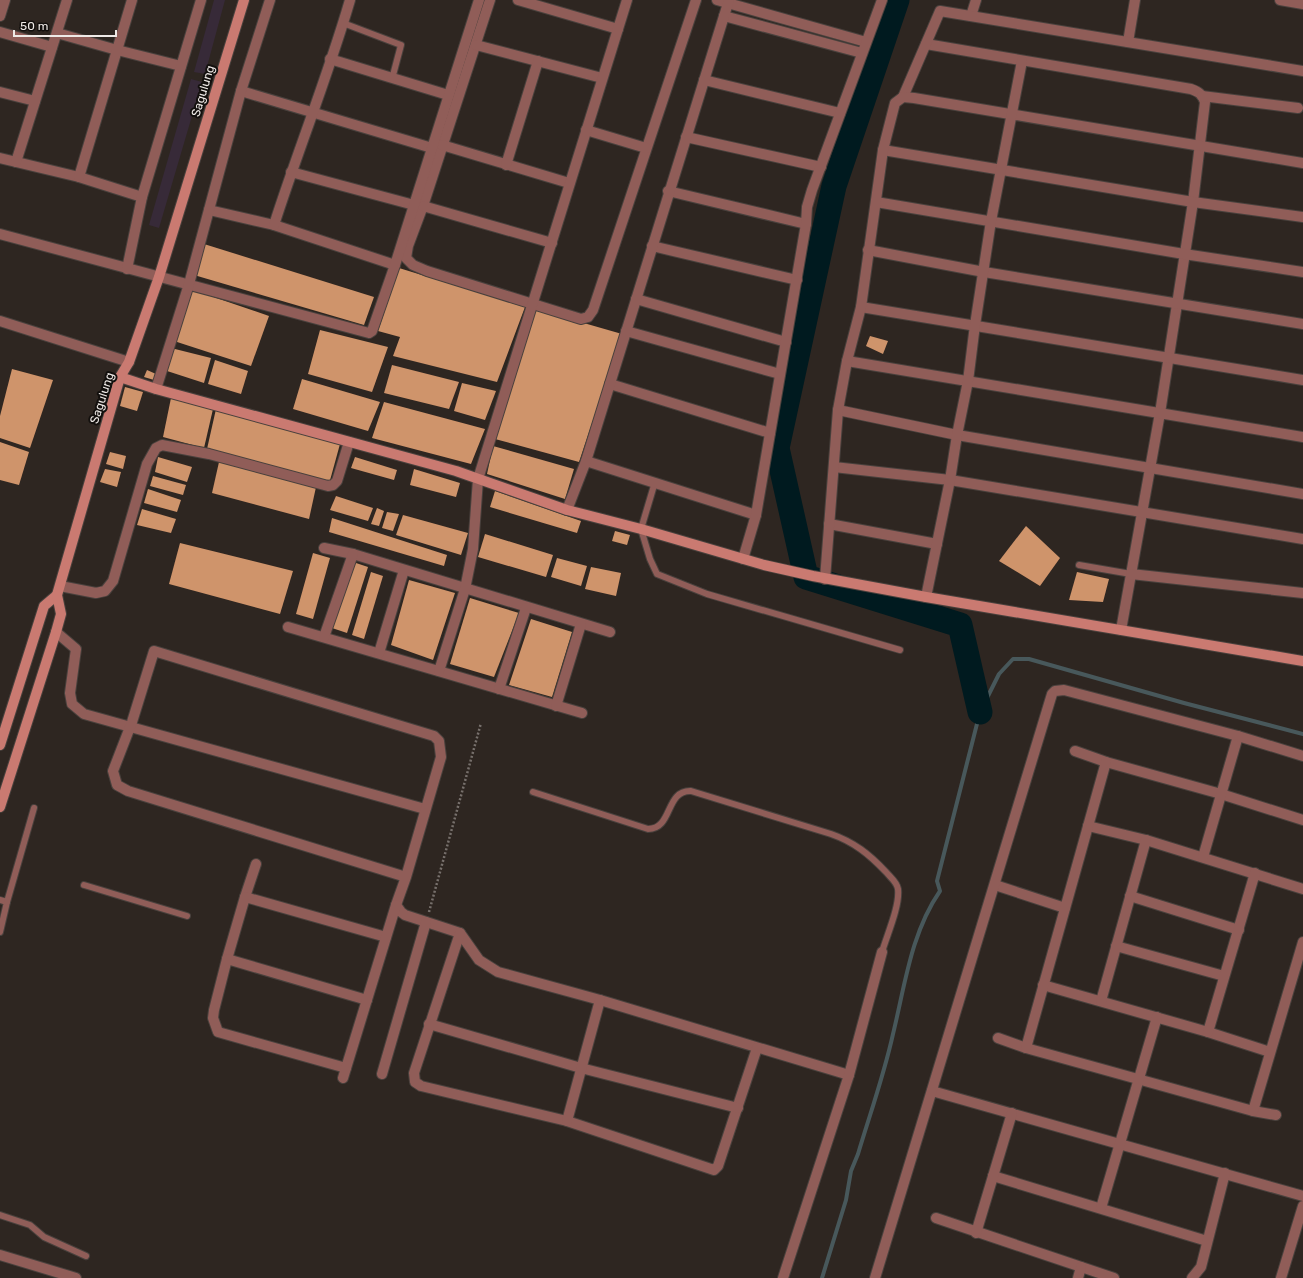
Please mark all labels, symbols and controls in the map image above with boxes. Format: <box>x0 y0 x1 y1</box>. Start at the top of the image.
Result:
scale bar <box>14 12 116 38</box>
text: 50 m <box>20 19 48 33</box>
street label: Sagulung <box>189 64 217 118</box>
street label: Sagulung <box>87 371 117 425</box>

